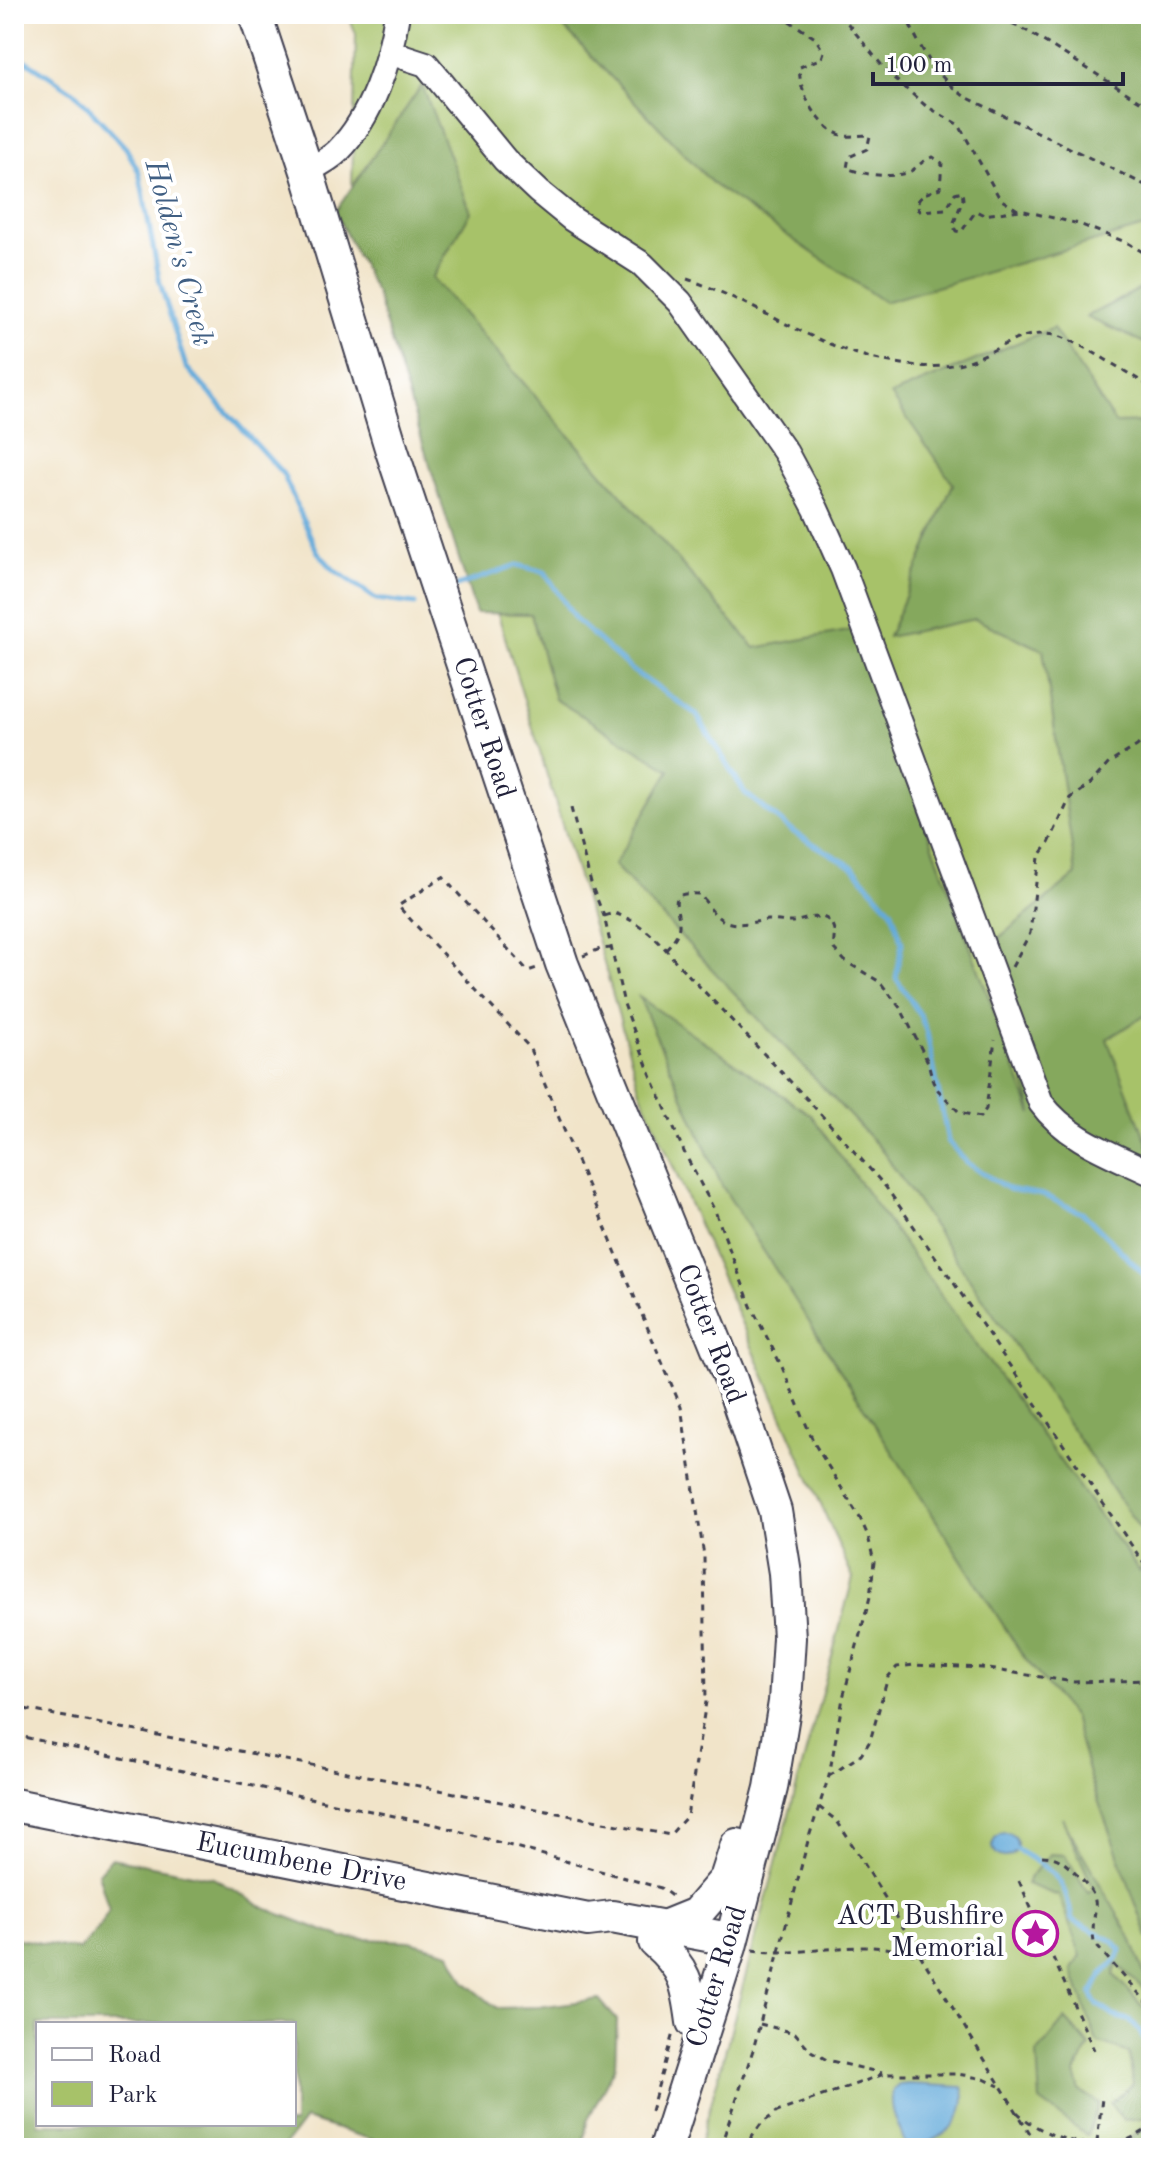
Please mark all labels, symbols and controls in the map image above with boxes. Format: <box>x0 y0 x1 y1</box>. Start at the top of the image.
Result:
scale bar <box>873 36 1123 86</box>
text: 100 m <box>885 54 953 78</box>
water label: Holden's Creek <box>138 155 217 350</box>
street label: Cotter Road <box>447 654 519 802</box>
street label: Cotter Road <box>671 1260 749 1408</box>
street label: Eucumbene Drive <box>193 1829 409 1897</box>
street label: Cotter Road <box>683 1903 753 2051</box>
place label: ACT Bushfire Memorial <box>837 1903 1004 1963</box>
place icon: ACT Bushfire Memorial <box>1011 1909 1059 1957</box>
legend <box>36 2022 296 2126</box>
text: Road <box>108 2044 161 2068</box>
text: Park <box>108 2084 157 2108</box>

